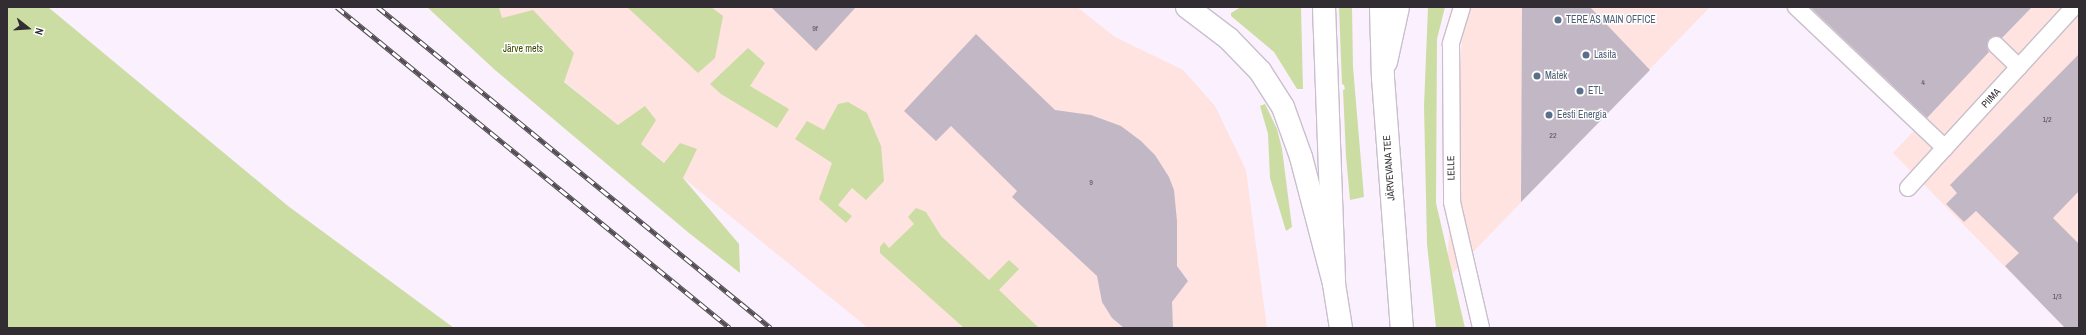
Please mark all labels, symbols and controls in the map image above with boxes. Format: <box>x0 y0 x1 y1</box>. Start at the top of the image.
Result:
north arrow <box>8 8 48 48</box>
place label: TERE AS MAIN OFFICE <box>1566 14 1656 26</box>
marker: TERE AS MAIN OFFICE <box>1553 15 1563 25</box>
house number: 9f <box>812 24 818 34</box>
text: N <box>32 26 47 37</box>
park label: Järve mets <box>503 43 543 55</box>
place label: Lasita <box>1594 49 1616 61</box>
marker: Lasita <box>1581 50 1591 60</box>
place label: Matek <box>1545 70 1567 82</box>
marker: Matek <box>1532 71 1542 81</box>
house number: 4 <box>1921 78 1925 88</box>
place label: ETL <box>1588 85 1603 97</box>
marker: ETL <box>1575 86 1585 96</box>
street label: PIIMA <box>1979 86 2003 110</box>
place label: Eesti Energia <box>1557 109 1607 121</box>
marker: Eesti Energia <box>1544 110 1554 120</box>
house number: 1/2 <box>2042 115 2052 125</box>
house number: 22 <box>1549 131 1557 141</box>
street label: JÄRVEVANA TEE <box>1381 135 1397 201</box>
street label: LELLE <box>1445 156 1457 180</box>
house number: 9 <box>1089 178 1093 188</box>
house number: 1/3 <box>2052 292 2062 302</box>

